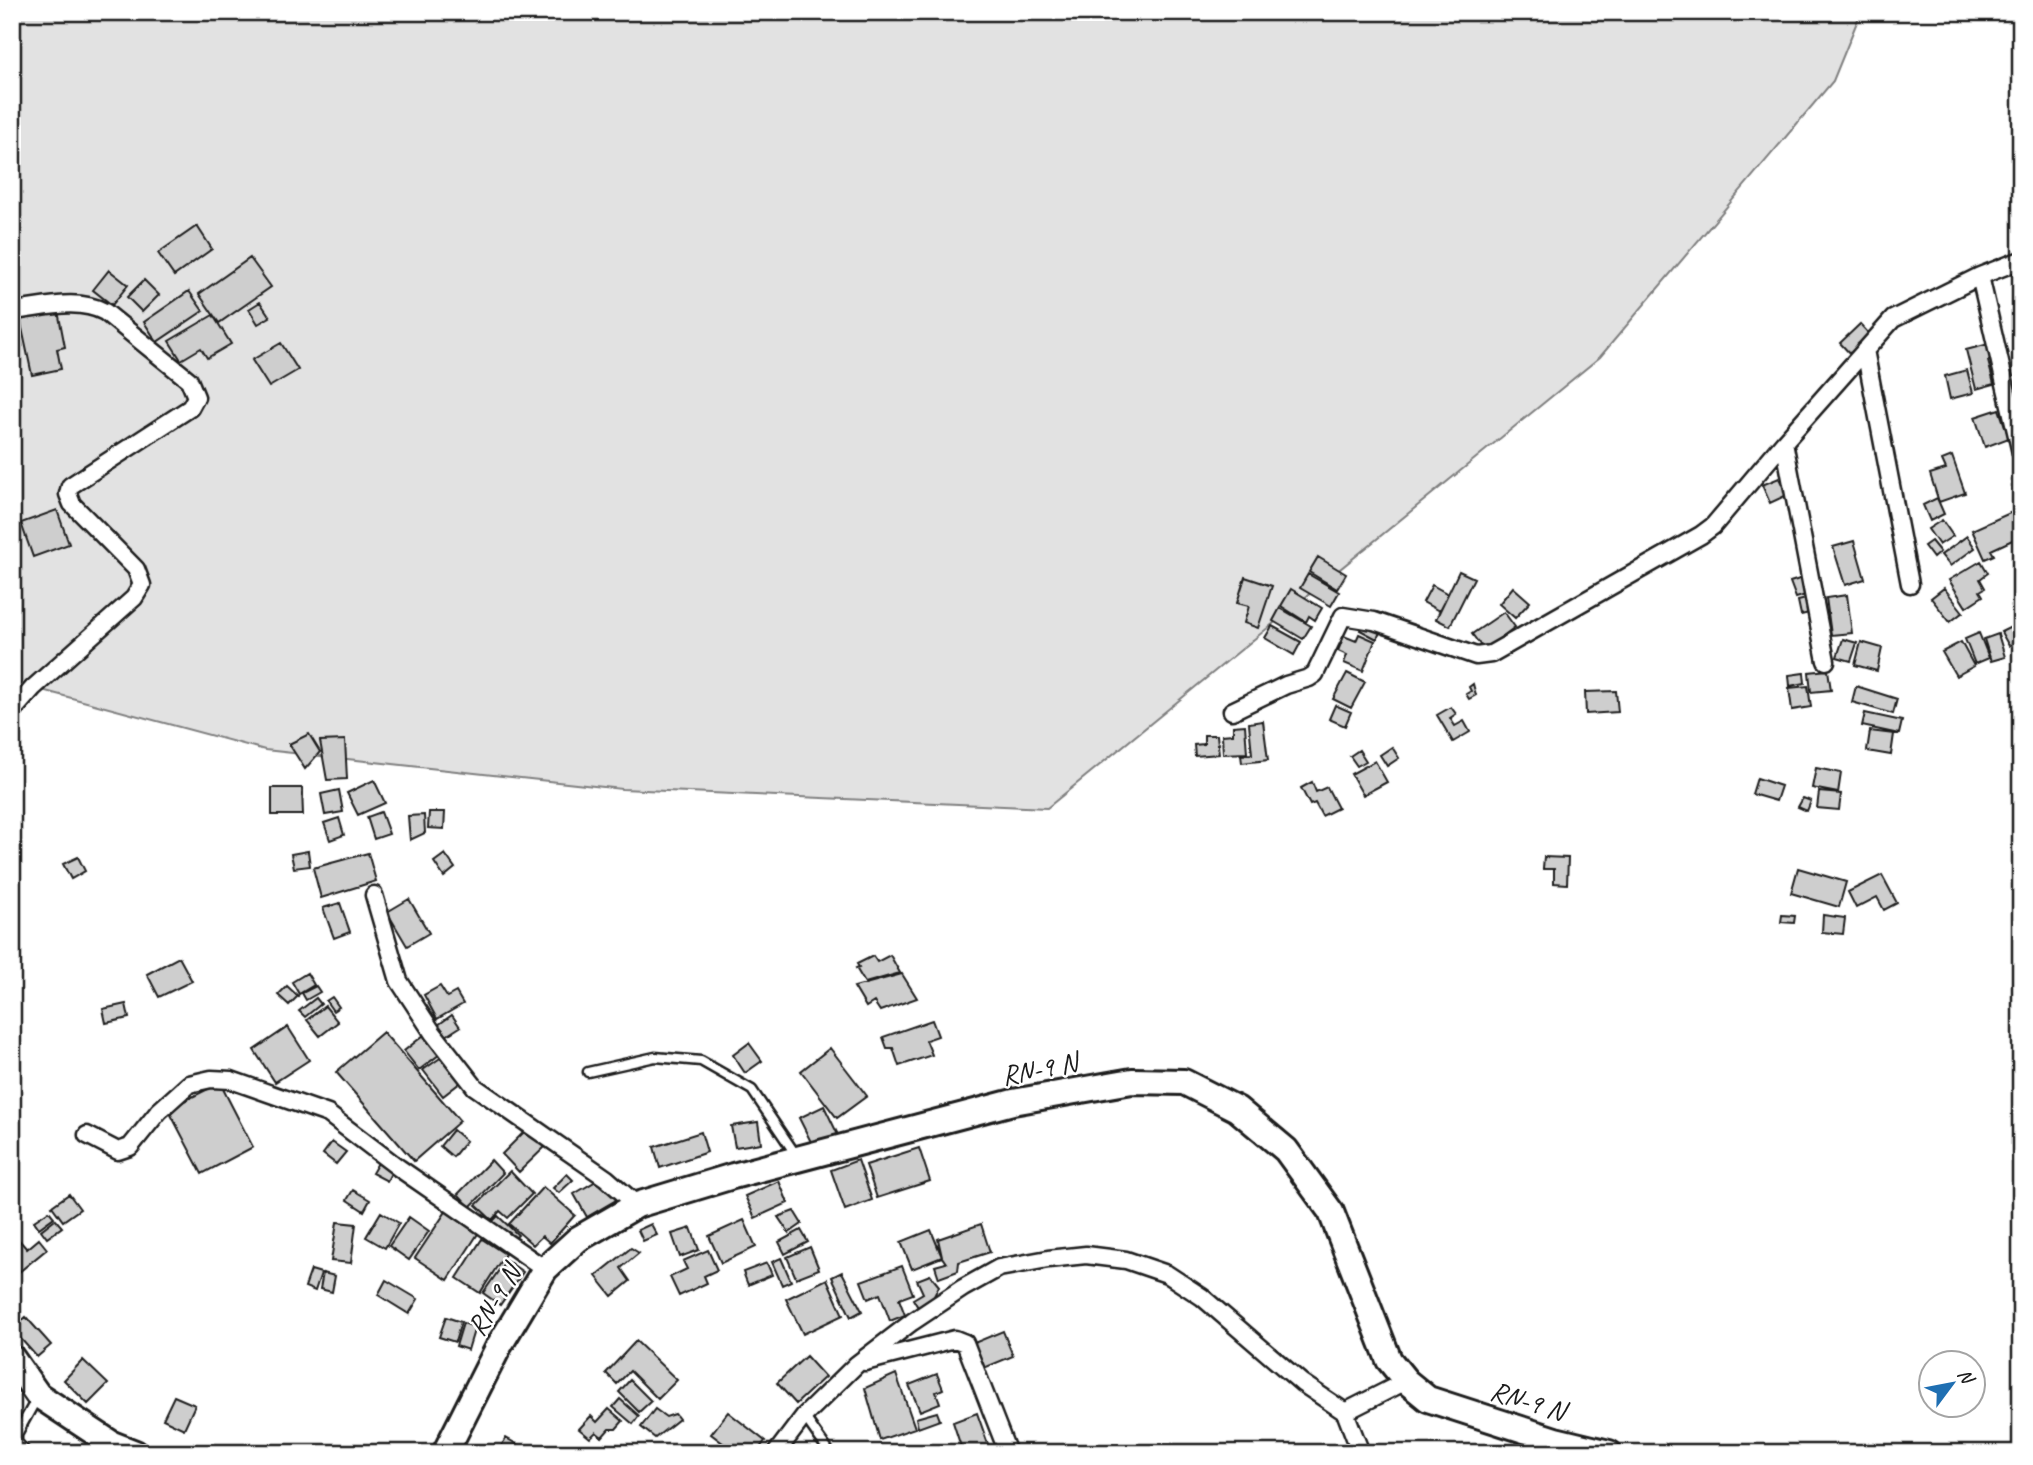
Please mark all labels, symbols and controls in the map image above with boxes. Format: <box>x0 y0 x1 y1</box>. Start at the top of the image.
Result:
street label: RN-9 N <box>999 1043 1084 1093</box>
street label: RN-9 N <box>459 1255 530 1342</box>
north arrow <box>1918 1350 1988 1420</box>
text: N <box>1952 1364 1981 1390</box>
street label: RN-9 N <box>1486 1373 1573 1430</box>

